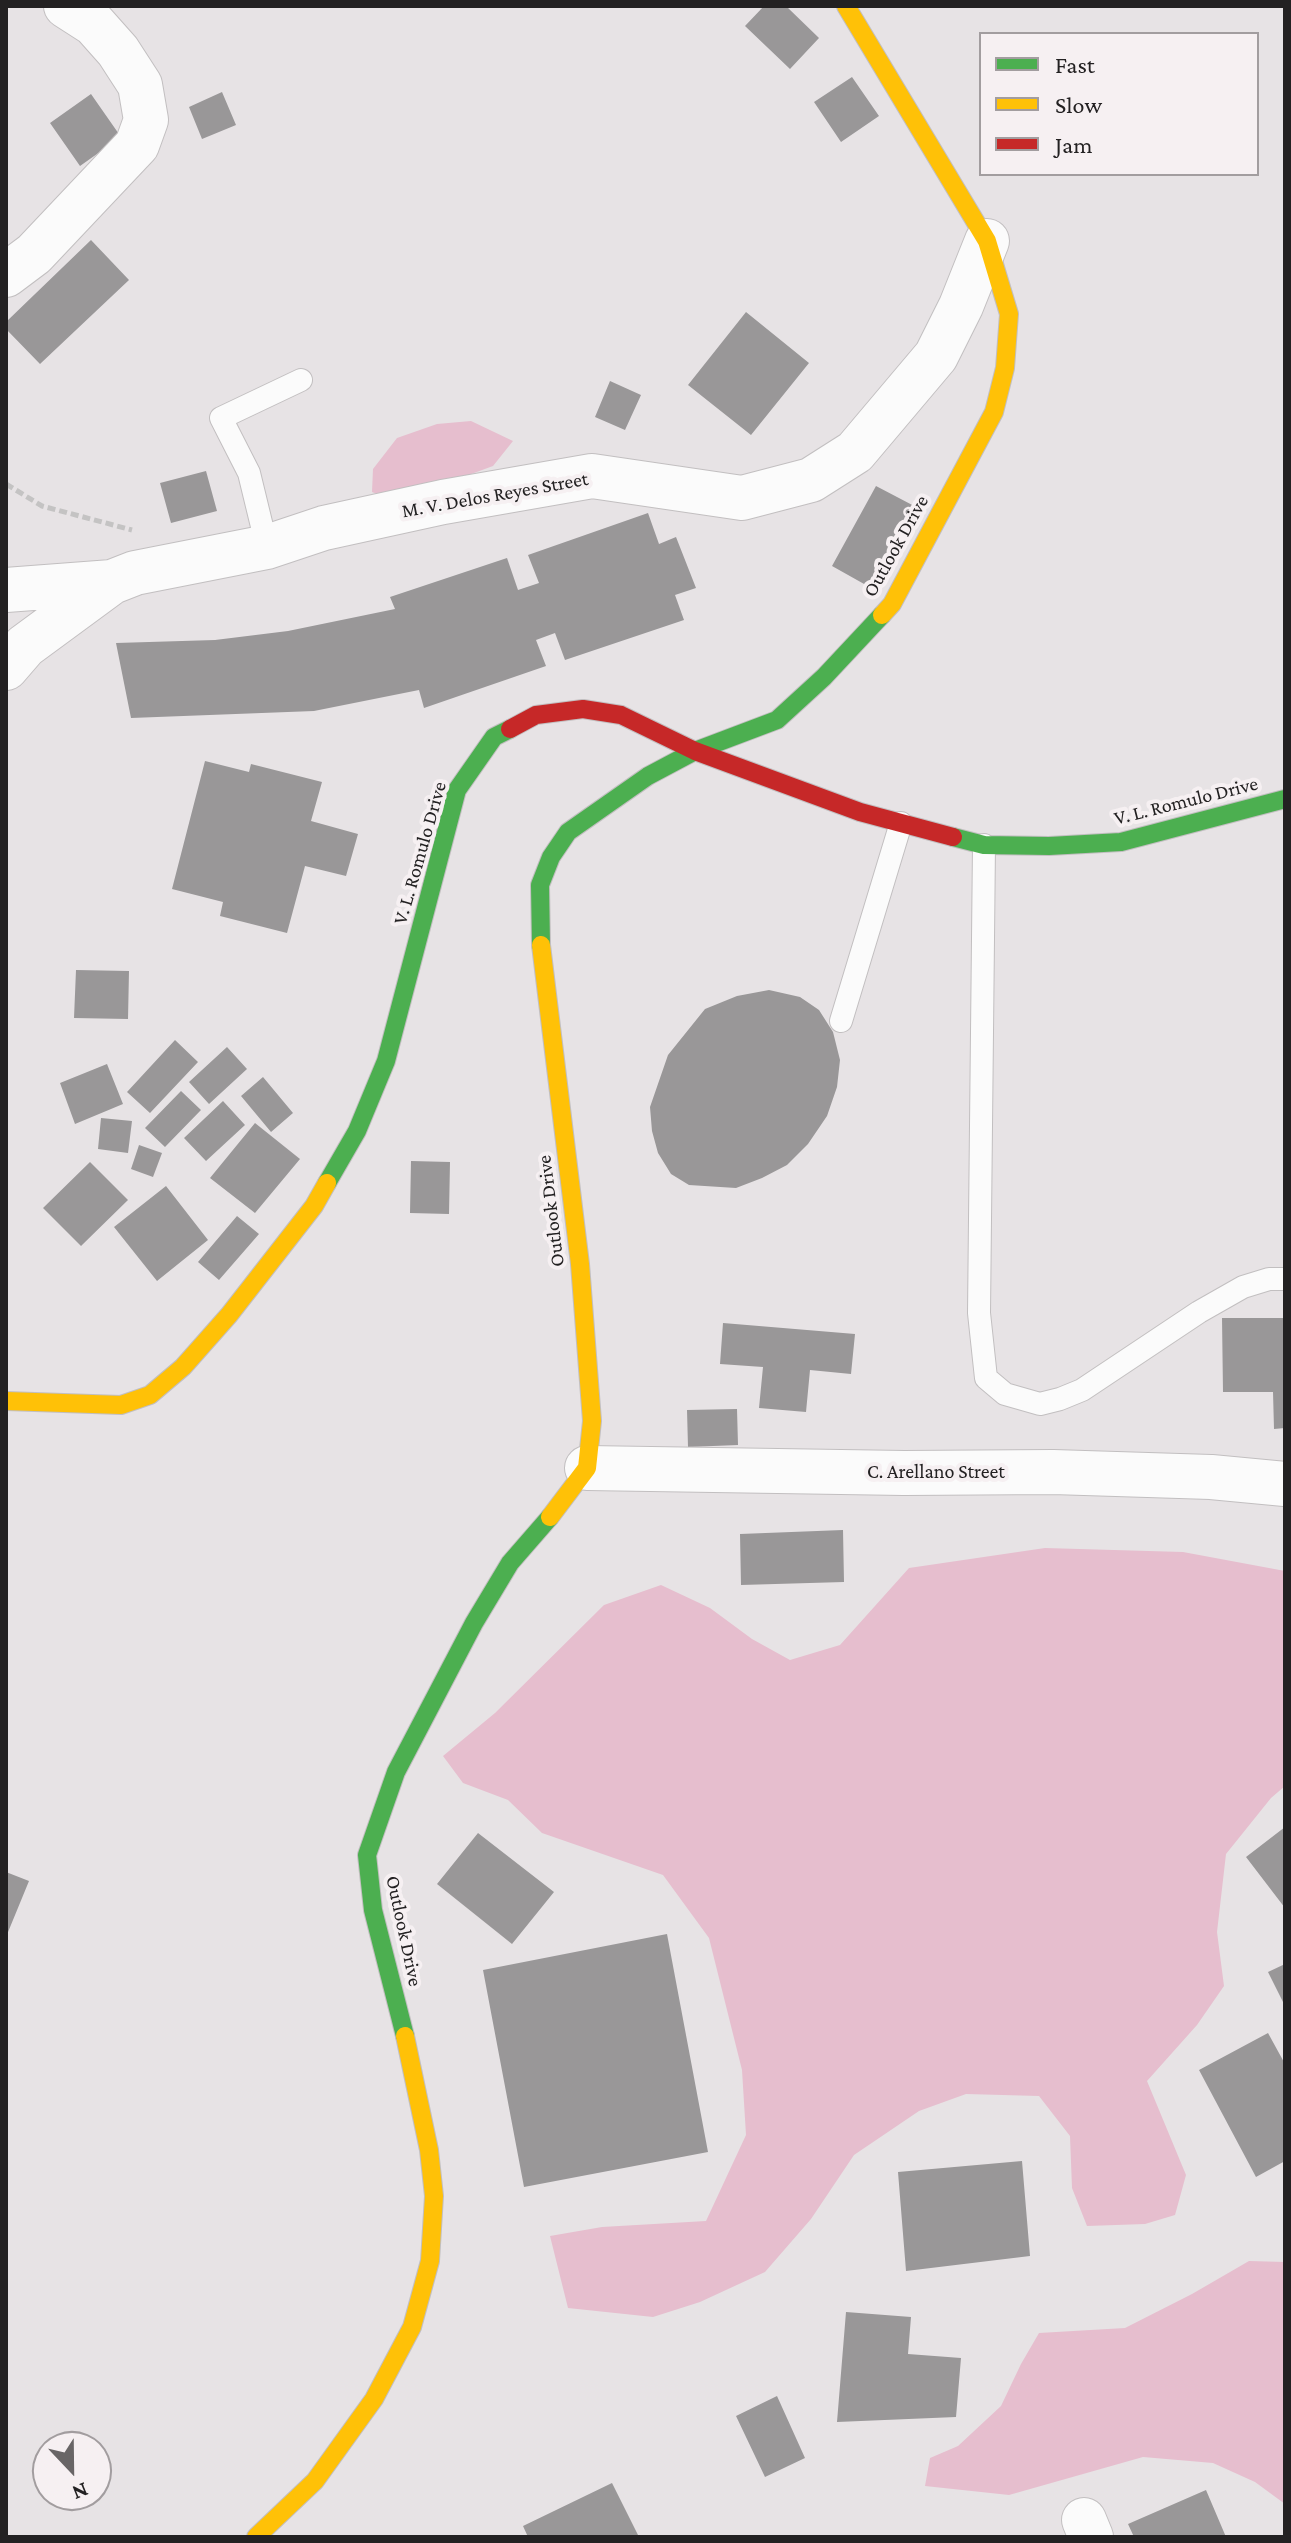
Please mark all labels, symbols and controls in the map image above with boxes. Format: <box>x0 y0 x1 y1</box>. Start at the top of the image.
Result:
legend <box>979 32 1259 176</box>
text: Fast <box>1055 51 1095 78</box>
text: Slow <box>1055 91 1102 118</box>
text: Jam <box>1055 131 1093 158</box>
street label: M. V. Delos Reyes Street <box>400 467 590 523</box>
street label: Outlook Drive <box>858 491 934 601</box>
street label: V. L. Romulo Drive <box>1112 772 1260 830</box>
street label: V. L. Romulo Drive <box>388 779 452 927</box>
street label: Outlook Drive <box>532 1154 570 1268</box>
street label: C. Arellano Street <box>867 1460 1005 1484</box>
street label: Outlook Drive <box>381 1873 427 1989</box>
north arrow <box>32 2431 112 2511</box>
text: N <box>69 2477 92 2506</box>

